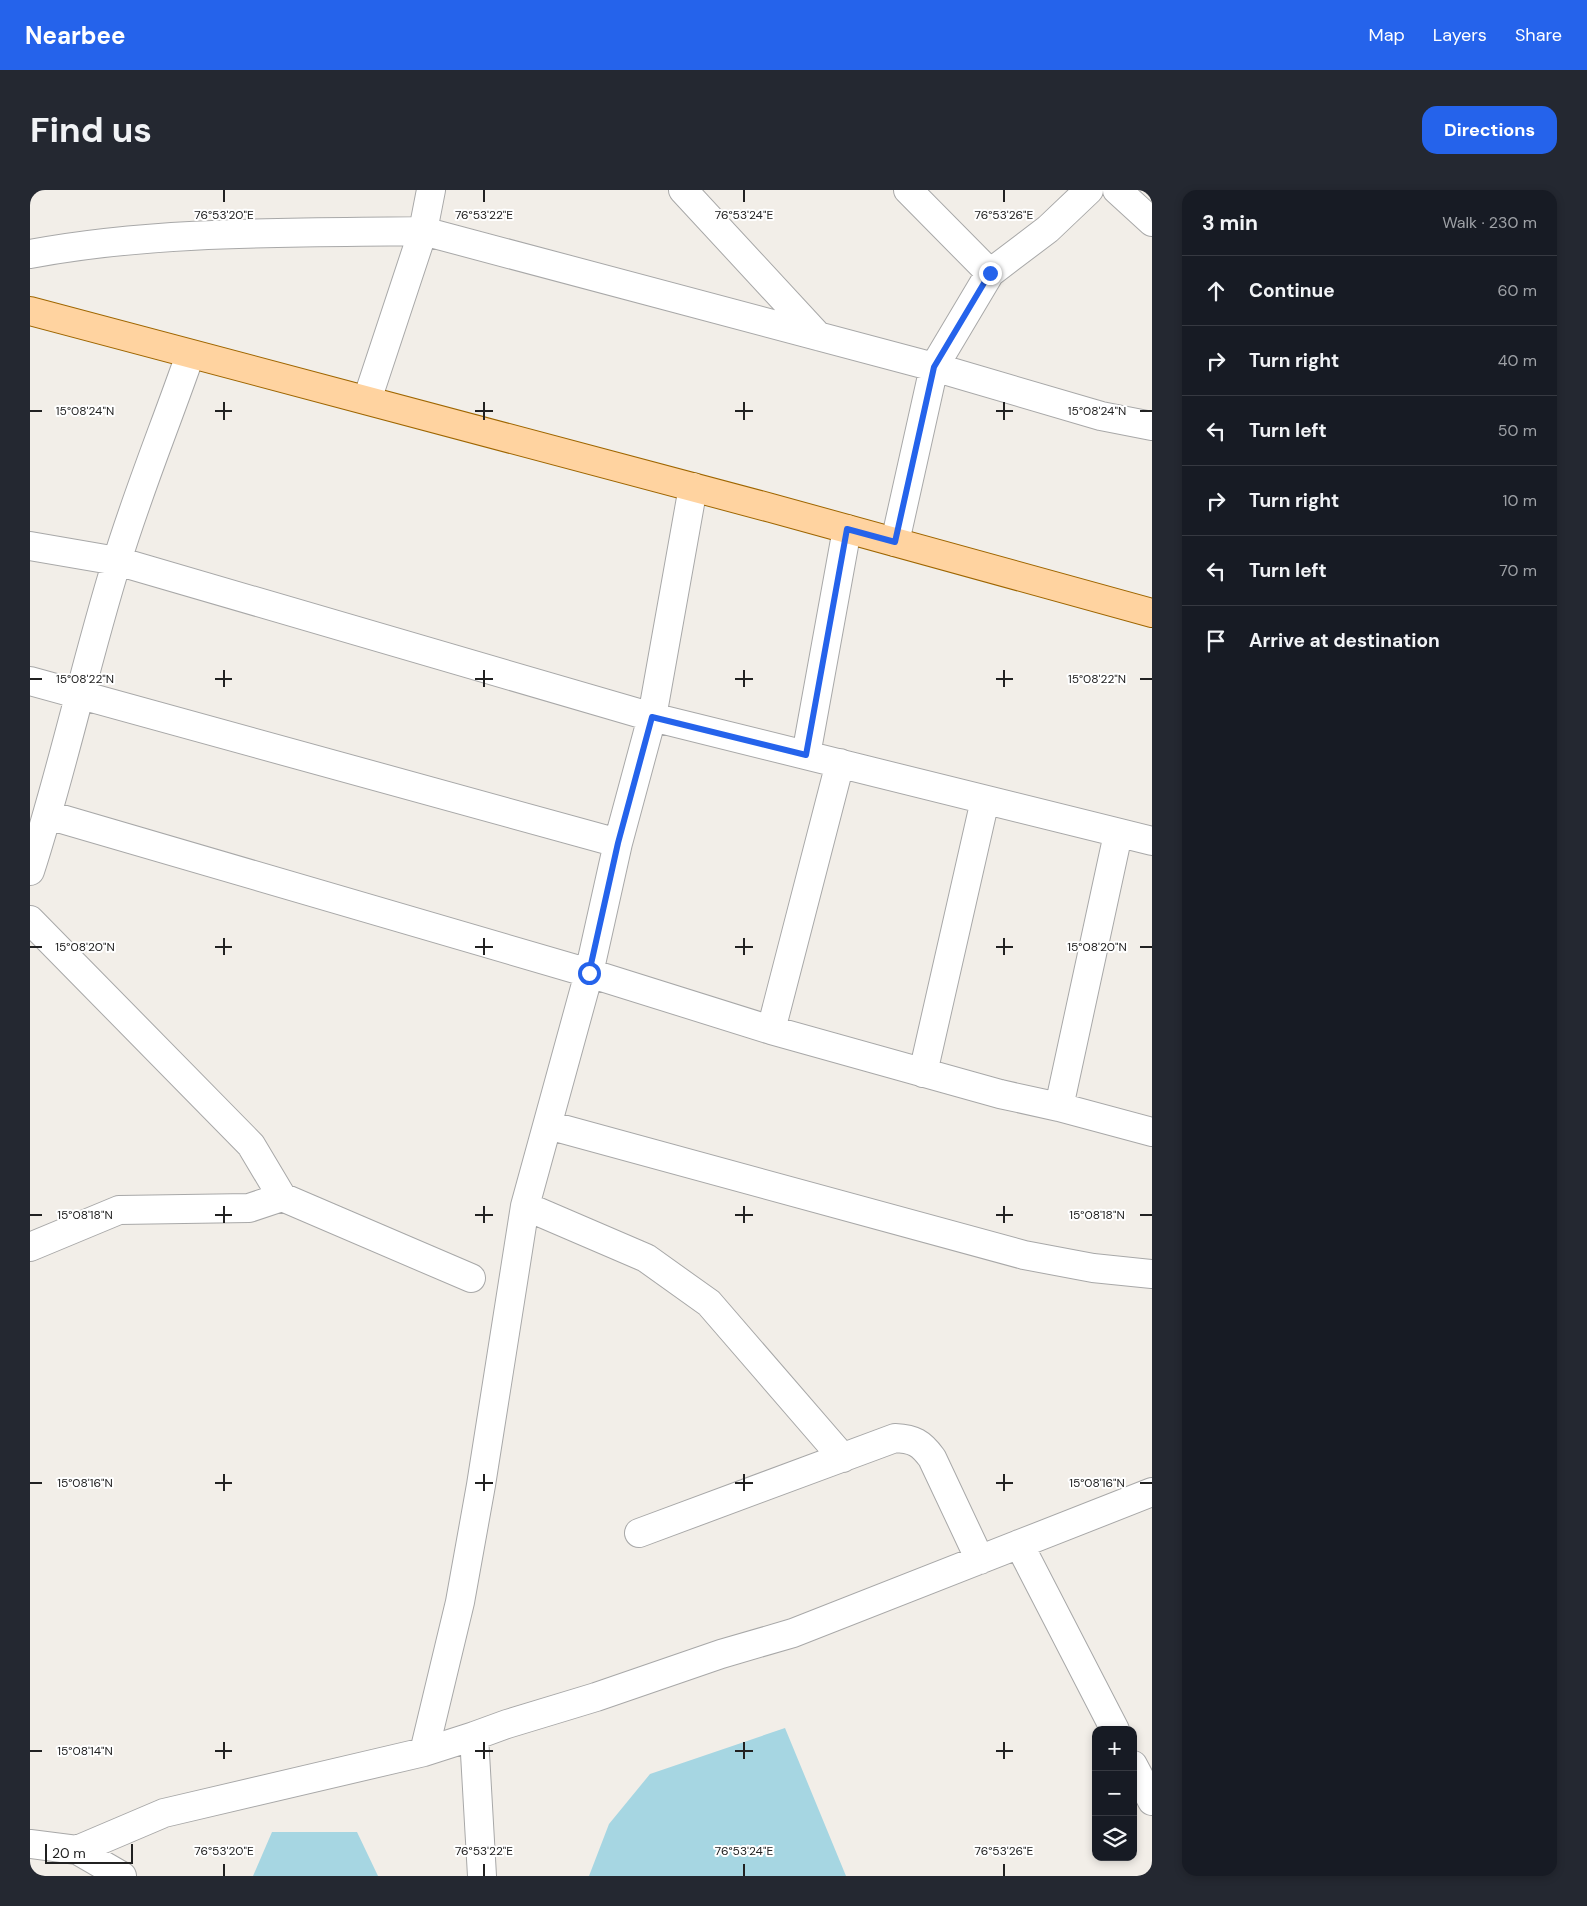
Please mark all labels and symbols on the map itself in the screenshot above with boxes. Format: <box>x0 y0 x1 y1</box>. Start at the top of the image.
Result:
text: 76°53'20"E <box>194 207 254 223</box>
text: 76°53'22"E <box>455 207 513 223</box>
text: 76°53'24"E <box>715 207 773 223</box>
text: 76°53'26"E <box>975 207 1034 223</box>
route end <box>979 262 1002 285</box>
text: 15°08'24"N <box>56 403 114 419</box>
text: 15°08'24"N <box>1068 403 1126 419</box>
text: 15°08'22"N <box>56 671 114 687</box>
text: 15°08'22"N <box>1068 671 1126 687</box>
text: 15°08'20"N <box>55 939 115 955</box>
text: 15°08'20"N <box>1067 939 1127 955</box>
route start <box>578 962 601 985</box>
text: 15°08'18"N <box>57 1207 113 1223</box>
text: 15°08'18"N <box>1069 1207 1125 1223</box>
text: 15°08'16"N <box>57 1475 113 1491</box>
text: 15°08'16"N <box>1069 1475 1125 1491</box>
text: 15°08'14"N <box>57 1743 113 1759</box>
scale bar <box>45 1841 132 1864</box>
text: 76°53'20"E <box>194 1843 254 1859</box>
text: 76°53'22"E <box>455 1843 513 1859</box>
text: 76°53'24"E <box>715 1843 773 1859</box>
text: 76°53'26"E <box>975 1843 1034 1859</box>

